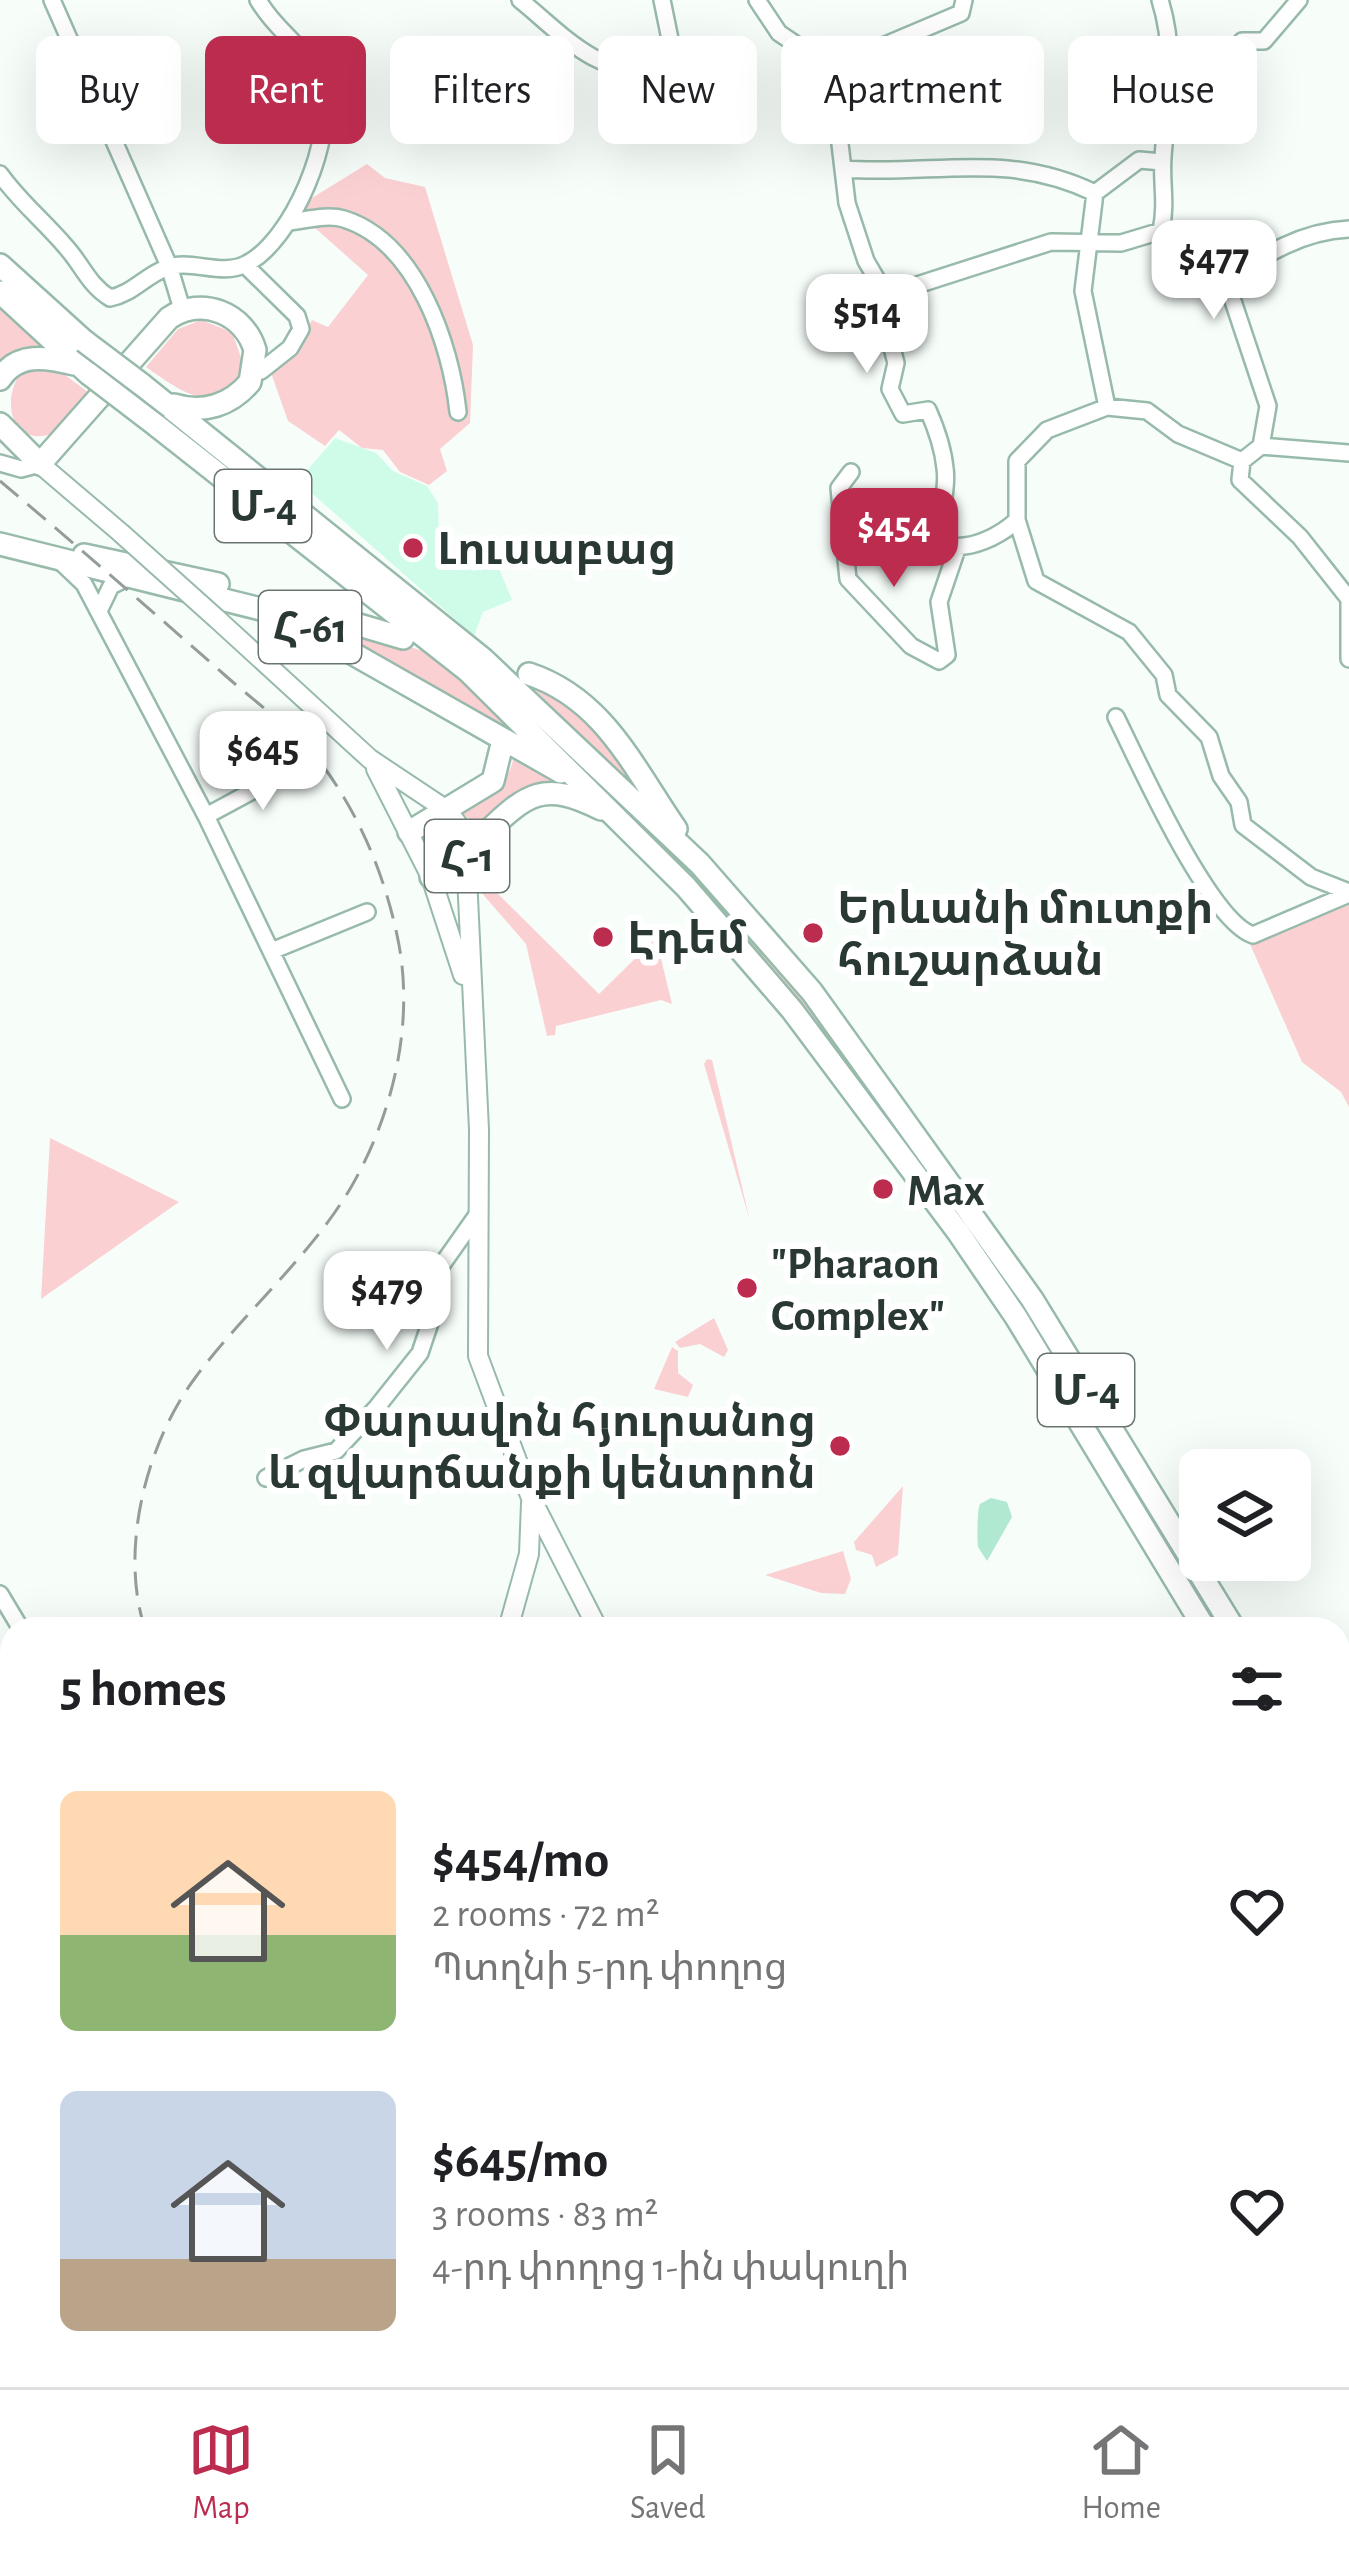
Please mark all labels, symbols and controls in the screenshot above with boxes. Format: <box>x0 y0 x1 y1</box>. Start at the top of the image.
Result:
chip: Buy <box>36 36 181 144</box>
chip: Rent <box>205 36 366 144</box>
chip: Filters <box>390 36 574 144</box>
chip: New <box>598 36 757 144</box>
chip: Apartment <box>781 36 1044 144</box>
chip: House <box>1068 36 1257 144</box>
pin: $477 <box>1143 220 1285 322</box>
text: $477 <box>1179 239 1249 278</box>
pin: $514 <box>796 274 938 376</box>
text: $514 <box>833 293 901 332</box>
road number: Մ-4 <box>215 470 311 542</box>
pin: $454 <box>823 488 965 590</box>
text: $454 <box>857 507 931 546</box>
place label: Լուսաբաց <box>437 528 676 575</box>
marker: Լուսաբաց <box>400 535 426 561</box>
road number: Հ-61 <box>259 591 361 663</box>
pin: $645 <box>192 711 334 813</box>
text: $645 <box>227 730 299 769</box>
road number: Հ-1 <box>425 820 509 892</box>
place label: Երևանի մուտքի հուշարձան <box>837 887 1213 986</box>
place label: Էդեմ <box>627 917 747 964</box>
marker: Երևանի մուտքի հուշարձան <box>800 920 826 946</box>
marker: Էդեմ <box>590 924 616 950</box>
place label: Max <box>907 1169 985 1214</box>
marker: Max <box>870 1176 896 1202</box>
place label: "Pharaon Complex" <box>771 1242 945 1339</box>
pin: $479 <box>316 1251 458 1353</box>
text: $479 <box>351 1270 423 1309</box>
marker: "Pharaon Complex" <box>734 1275 760 1301</box>
road number: Մ-4 <box>1038 1354 1134 1426</box>
place label: Փարավոն հյուրանոց և զվարճանքի կենտրոն <box>268 1400 816 1499</box>
marker: Փարավոն հյուրանոց և զվարճանքի կենտրոն <box>827 1433 853 1459</box>
map controls <box>1179 1449 1311 1581</box>
button: layers <box>1179 1449 1311 1581</box>
icon: filters <box>1224 1656 1290 1722</box>
text: 5 homes <box>60 1664 227 1715</box>
text: $454/mo <box>432 1835 609 1886</box>
icon: home <box>156 1839 300 1983</box>
icon: heart <box>1224 1878 1290 1944</box>
text: 2 rooms · 72 m² <box>432 1895 659 1934</box>
text: Պտղնի 5-րդ փողոց <box>432 1949 787 1988</box>
text: $645/mo <box>432 2135 608 2186</box>
icon: home <box>156 2139 300 2283</box>
icon: heart <box>1224 2178 1290 2244</box>
text: 3 rooms · 83 m² <box>432 2195 658 2234</box>
text: 4-րդ փողոց 1-ին փակուղի <box>432 2249 909 2288</box>
tab: Map <box>188 2417 254 2529</box>
tab: Saved <box>630 2417 706 2529</box>
tab: Home <box>1082 2417 1161 2529</box>

